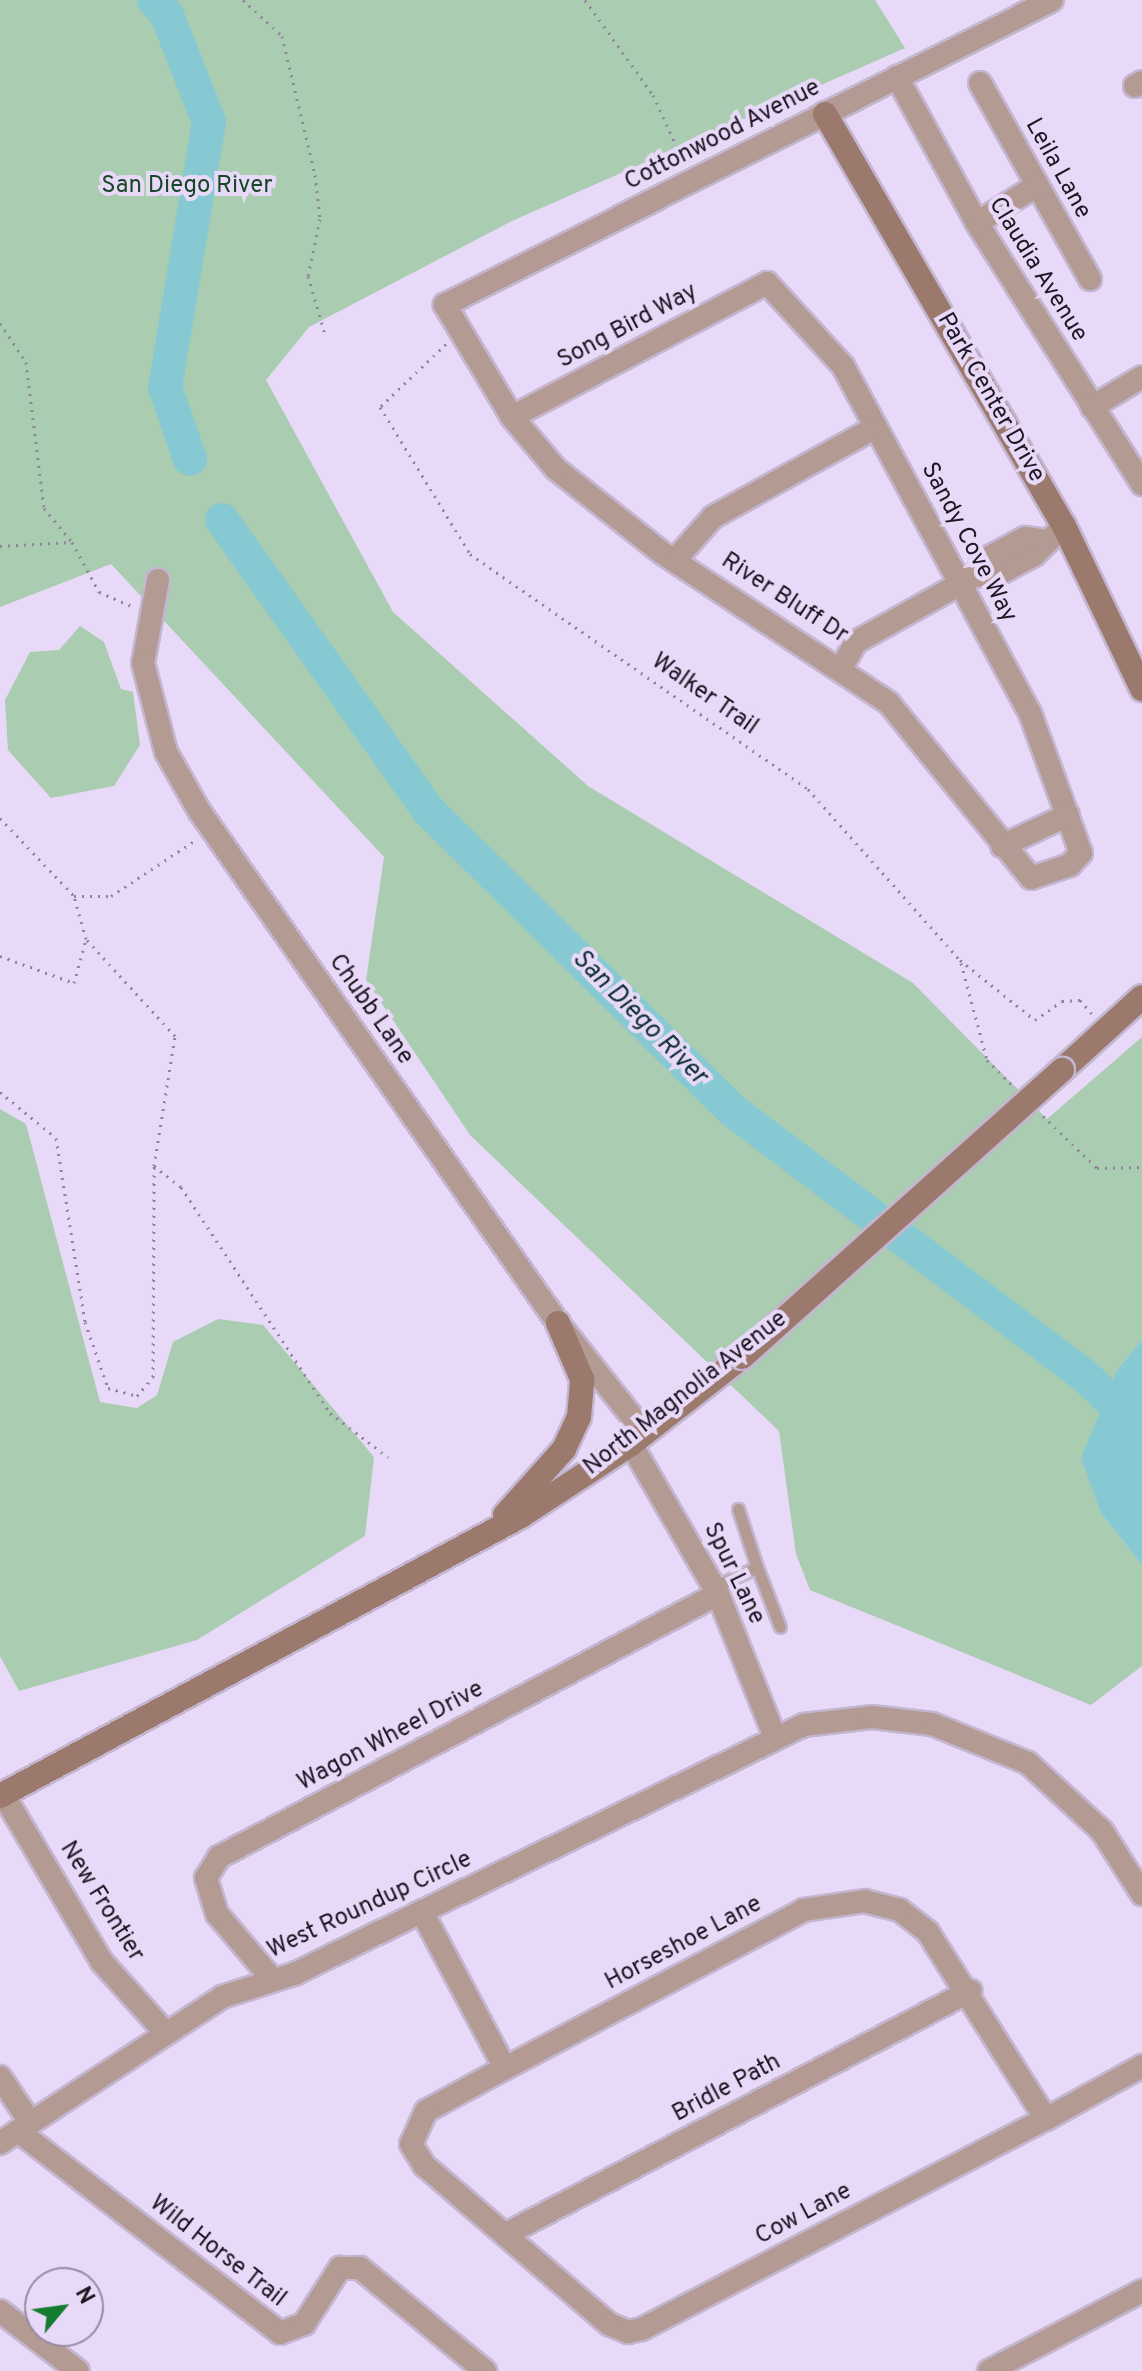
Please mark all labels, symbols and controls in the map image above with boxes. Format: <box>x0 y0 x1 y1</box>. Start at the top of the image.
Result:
street label: Cottonwood Avenue <box>620 74 826 198</box>
street label: Leila Lane <box>1018 114 1096 224</box>
park label: San Diego River <box>101 173 273 201</box>
street label: Claudia Avenue <box>981 192 1093 348</box>
street label: Song Bird Way <box>553 278 703 376</box>
street label: Park Center Drive <box>930 308 1050 488</box>
street label: Sandy Cove Way <box>914 458 1022 628</box>
street label: River Bluff Dr <box>715 547 853 651</box>
street label: Walker Trail <box>645 648 763 742</box>
water label: San Diego River <box>565 944 713 1092</box>
street label: Chubb Lane <box>321 949 419 1071</box>
street label: North Magnolia Avenue <box>578 1305 794 1483</box>
street label: Spur Lane <box>696 1518 770 1630</box>
street label: Wagon Wheel Drive <box>293 1676 489 1798</box>
street label: New Frontier <box>53 1836 149 1968</box>
street label: West Roundup Circle <box>263 1846 477 1966</box>
street label: Horseshoe Lane <box>601 1891 767 1997</box>
street label: Bridle Path <box>668 2048 786 2130</box>
street label: Cow Lane <box>751 2178 857 2252</box>
street label: Wild Horse Trail <box>143 2189 291 2315</box>
north arrow <box>24 2267 104 2347</box>
text: N <box>68 2283 99 2310</box>

